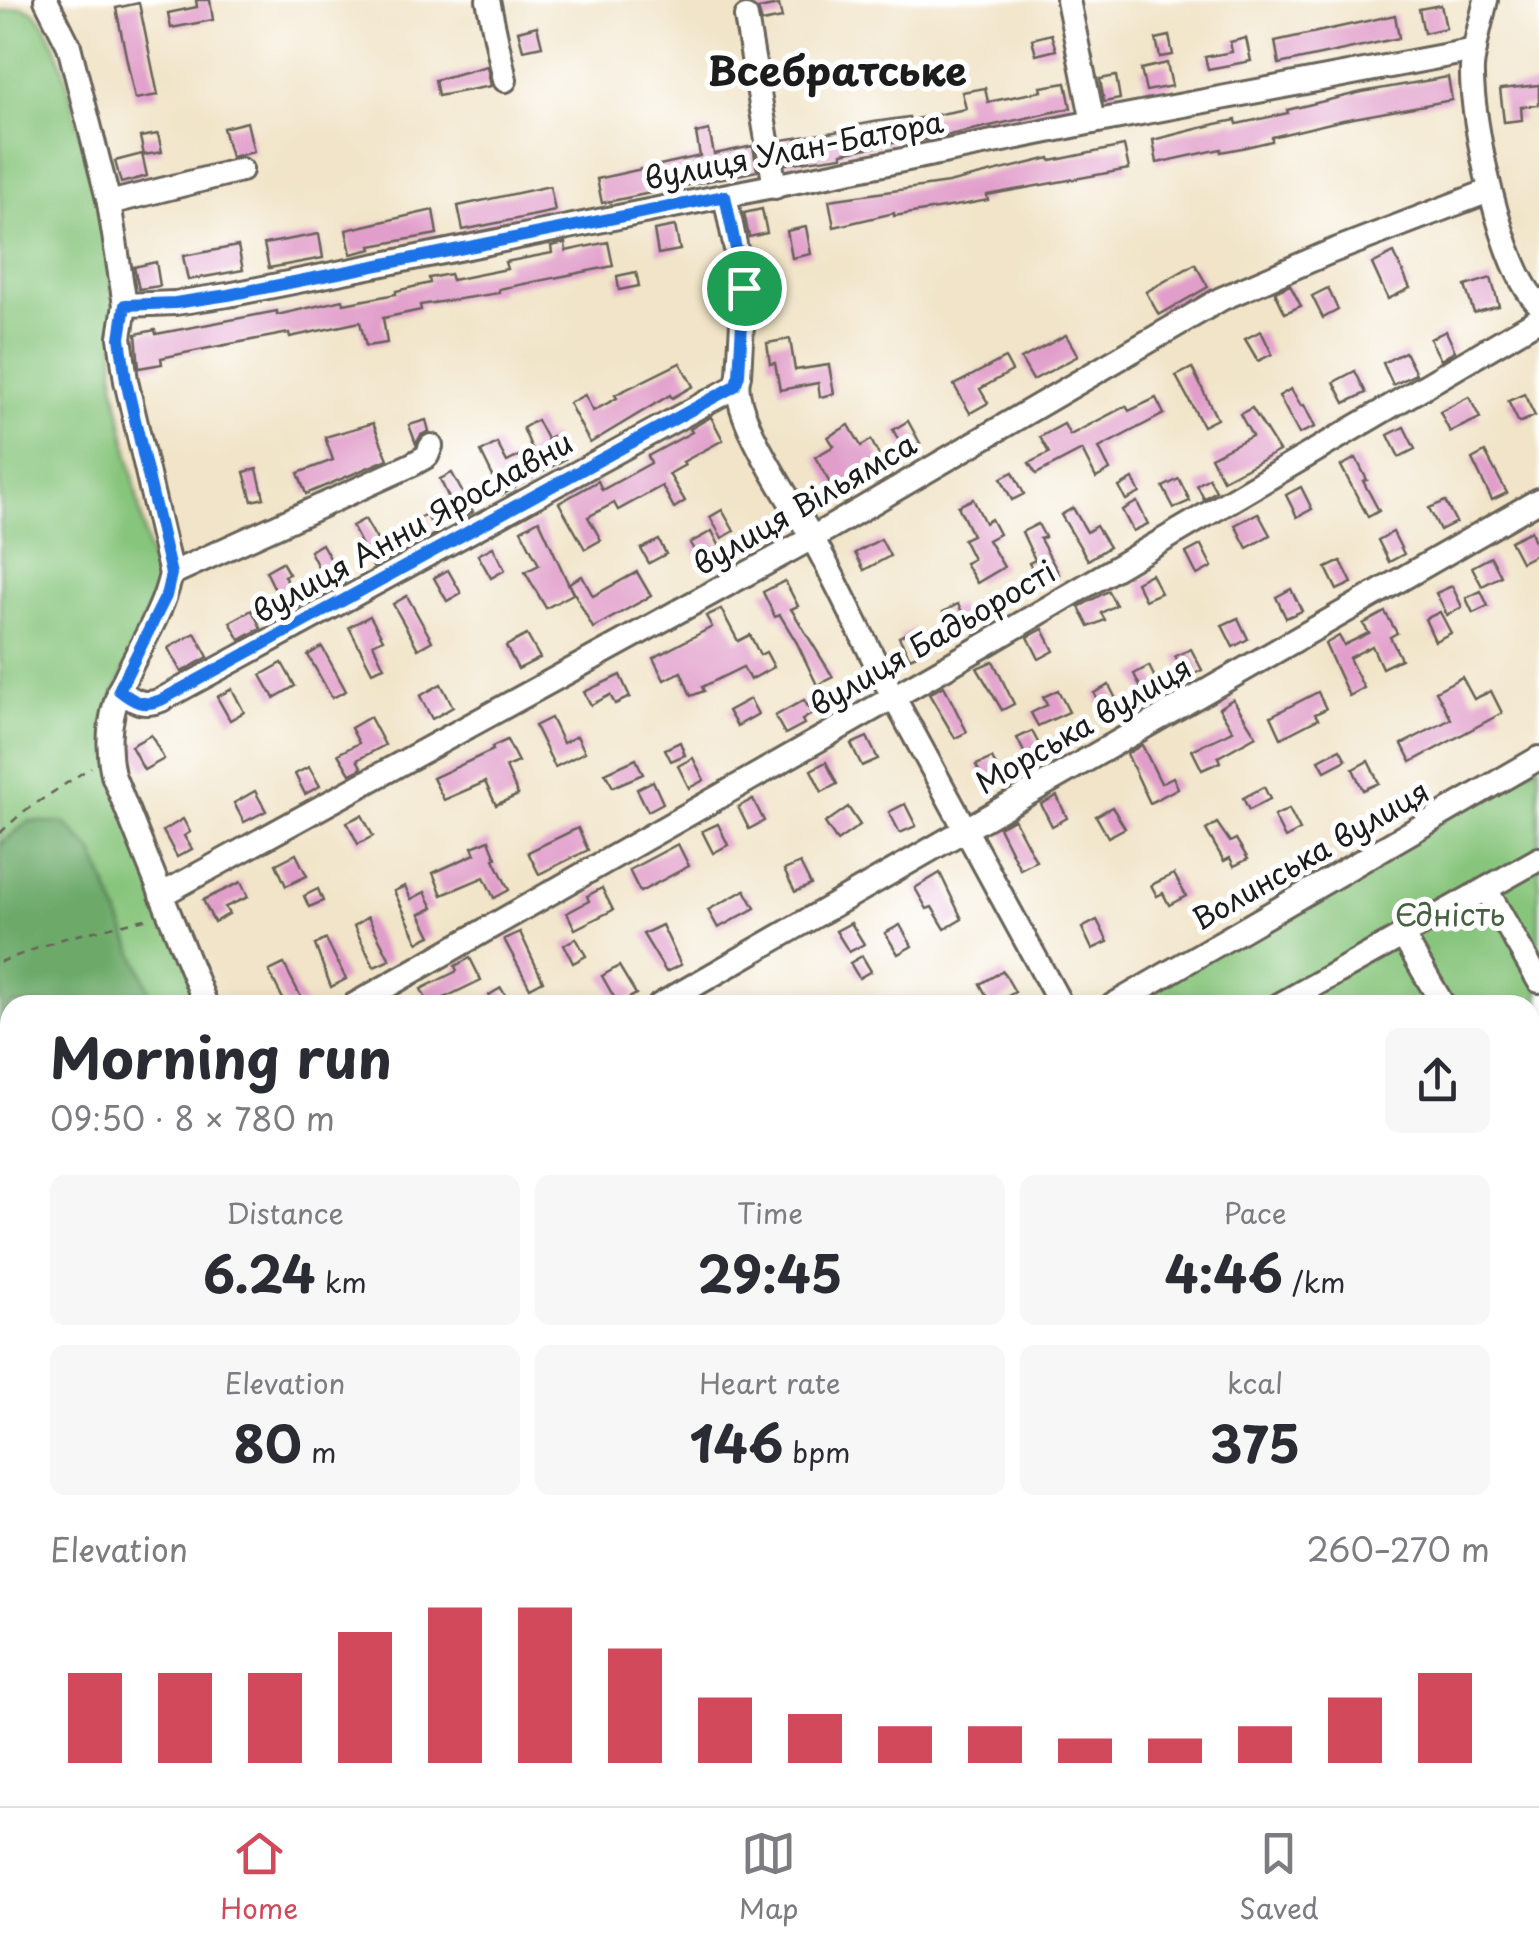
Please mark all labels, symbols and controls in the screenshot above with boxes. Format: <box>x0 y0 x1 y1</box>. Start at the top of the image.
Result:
district label: Всебратське <box>707 39 967 100</box>
street label: вулиця Улан-Батора <box>640 97 947 200</box>
pin <box>702 246 787 331</box>
icon: arrive <box>717 261 772 316</box>
street label: вулиця Анни Ярославни <box>243 419 580 633</box>
street label: вулиця Вільямса <box>684 421 924 585</box>
street label: вулиця Бадьорості <box>800 548 1063 726</box>
street label: Морська вулиця <box>967 644 1199 804</box>
street label: Волинська вулиця <box>1183 767 1437 940</box>
park label: Єдність <box>1395 891 1505 936</box>
text: Morning run <box>50 1015 392 1098</box>
button: share <box>1385 1028 1490 1133</box>
text: 09:50 · 8 × 780 m <box>50 1094 335 1142</box>
text: Distance <box>226 1191 344 1234</box>
text: Time <box>737 1191 803 1234</box>
text: Pace <box>1223 1191 1287 1234</box>
text: 6.24 <box>203 1234 316 1310</box>
text: 29:45 <box>697 1234 843 1310</box>
text: 4:46 <box>1164 1234 1283 1310</box>
text: km <box>316 1260 367 1303</box>
text: /km <box>1283 1260 1346 1303</box>
text: Elevation <box>225 1361 345 1404</box>
text: Heart rate <box>699 1361 841 1404</box>
text: kcal <box>1227 1361 1283 1404</box>
text: 80 <box>234 1404 302 1480</box>
text: 146 <box>690 1404 783 1480</box>
text: 375 <box>1210 1404 1300 1480</box>
text: m <box>302 1430 336 1473</box>
text: bpm <box>783 1430 851 1473</box>
text: Elevation <box>50 1525 188 1573</box>
text: 260–270 m <box>1307 1525 1490 1573</box>
tab: Home <box>220 1826 298 1929</box>
tab: Map <box>739 1826 799 1929</box>
tab: Saved <box>1239 1826 1319 1929</box>

